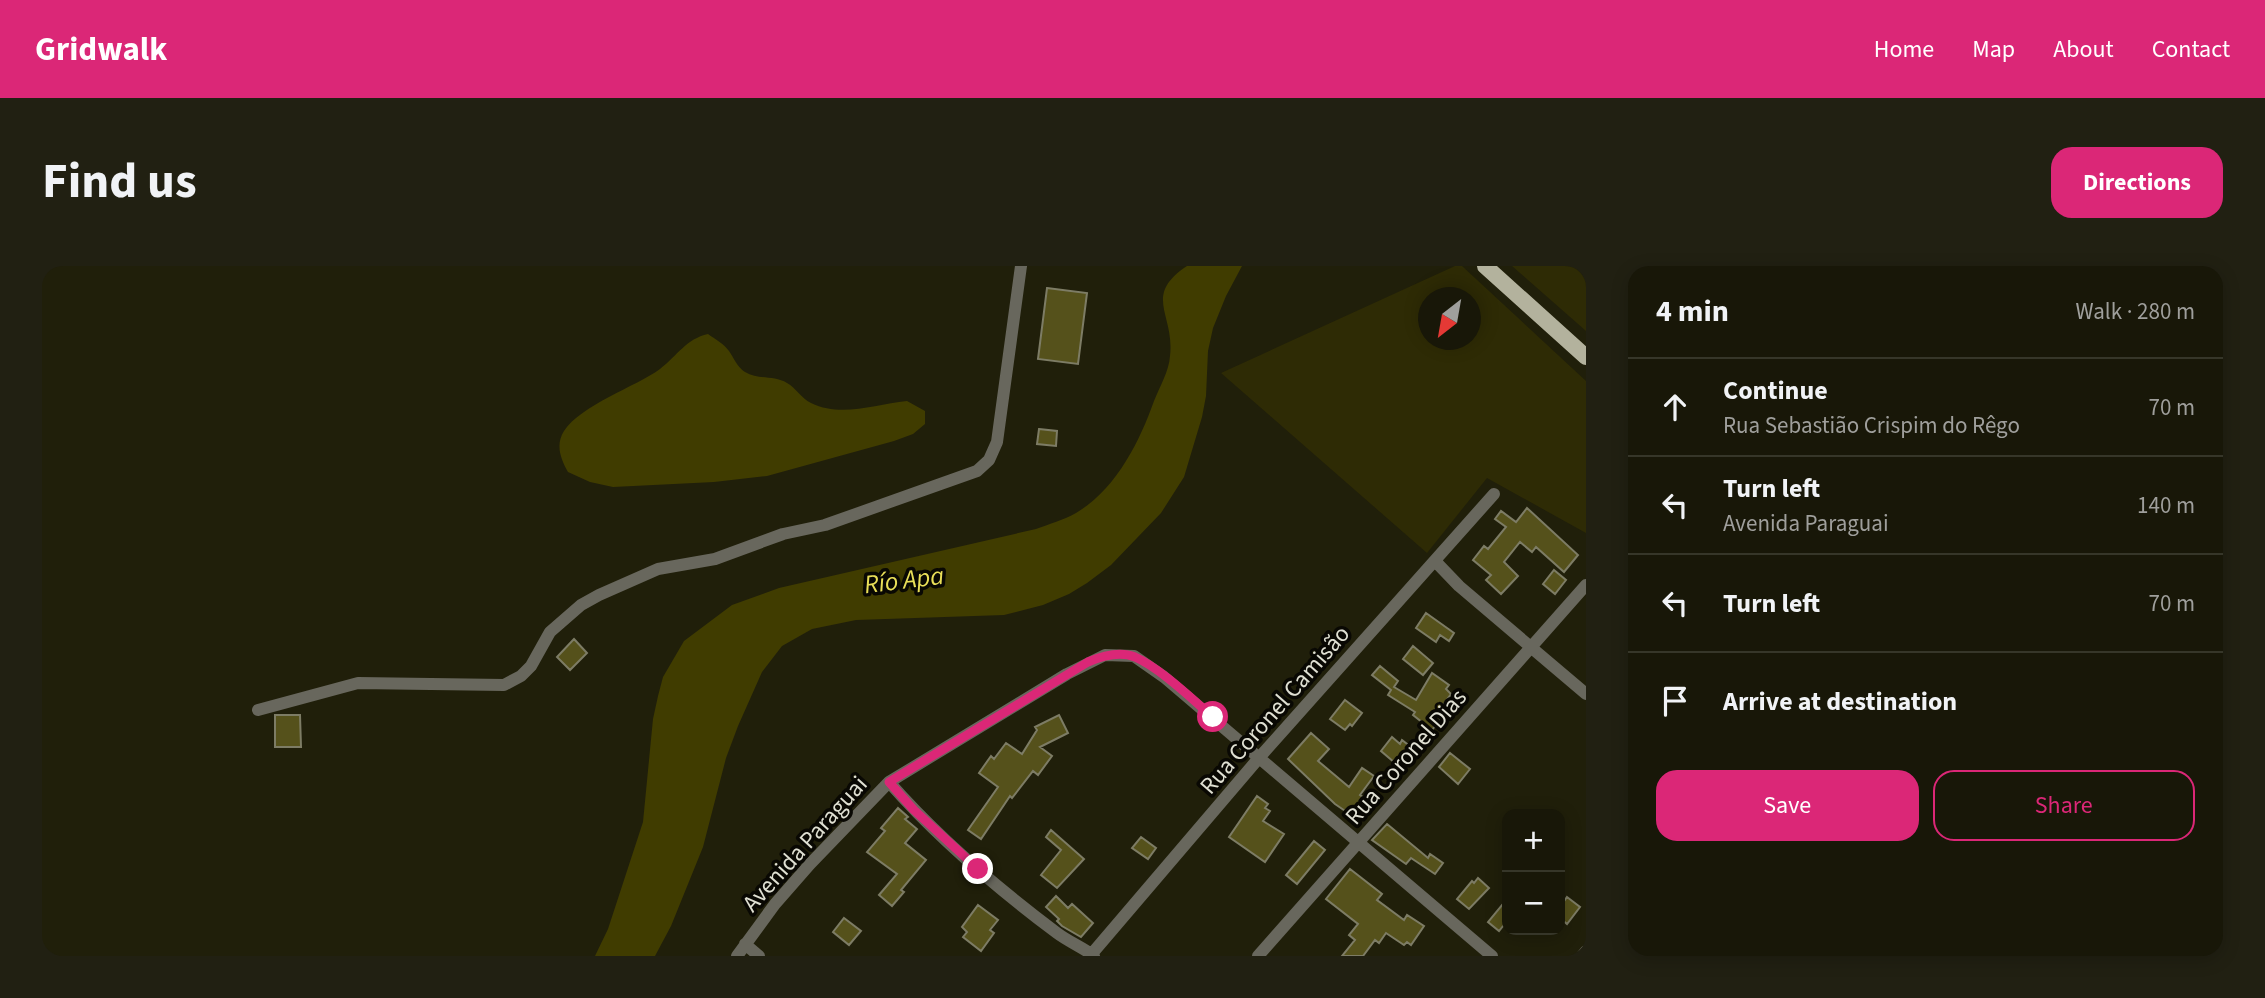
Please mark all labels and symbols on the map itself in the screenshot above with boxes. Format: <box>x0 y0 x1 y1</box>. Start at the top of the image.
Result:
north arrow <box>1418 287 1481 350</box>
water label: Río Apa <box>862 557 946 603</box>
street label: Rua Coronel Camisão <box>1192 618 1358 802</box>
street label: Rua Coronel Dias <box>1337 681 1475 833</box>
route start <box>1197 701 1228 732</box>
street label: Avenida Paraguai <box>734 768 876 920</box>
route end <box>962 853 993 884</box>

